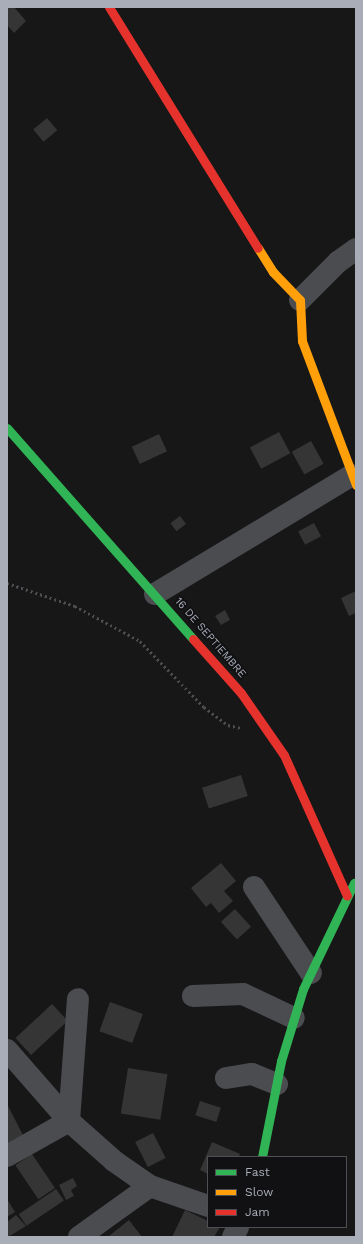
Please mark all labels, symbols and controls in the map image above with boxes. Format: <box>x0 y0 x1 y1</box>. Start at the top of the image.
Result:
street label: 16 DE SEPTIEMBRE <box>172 595 248 681</box>
legend <box>207 1156 347 1228</box>
text: Fast <box>245 1165 270 1179</box>
text: Slow <box>245 1185 273 1199</box>
text: Jam <box>245 1205 270 1219</box>

